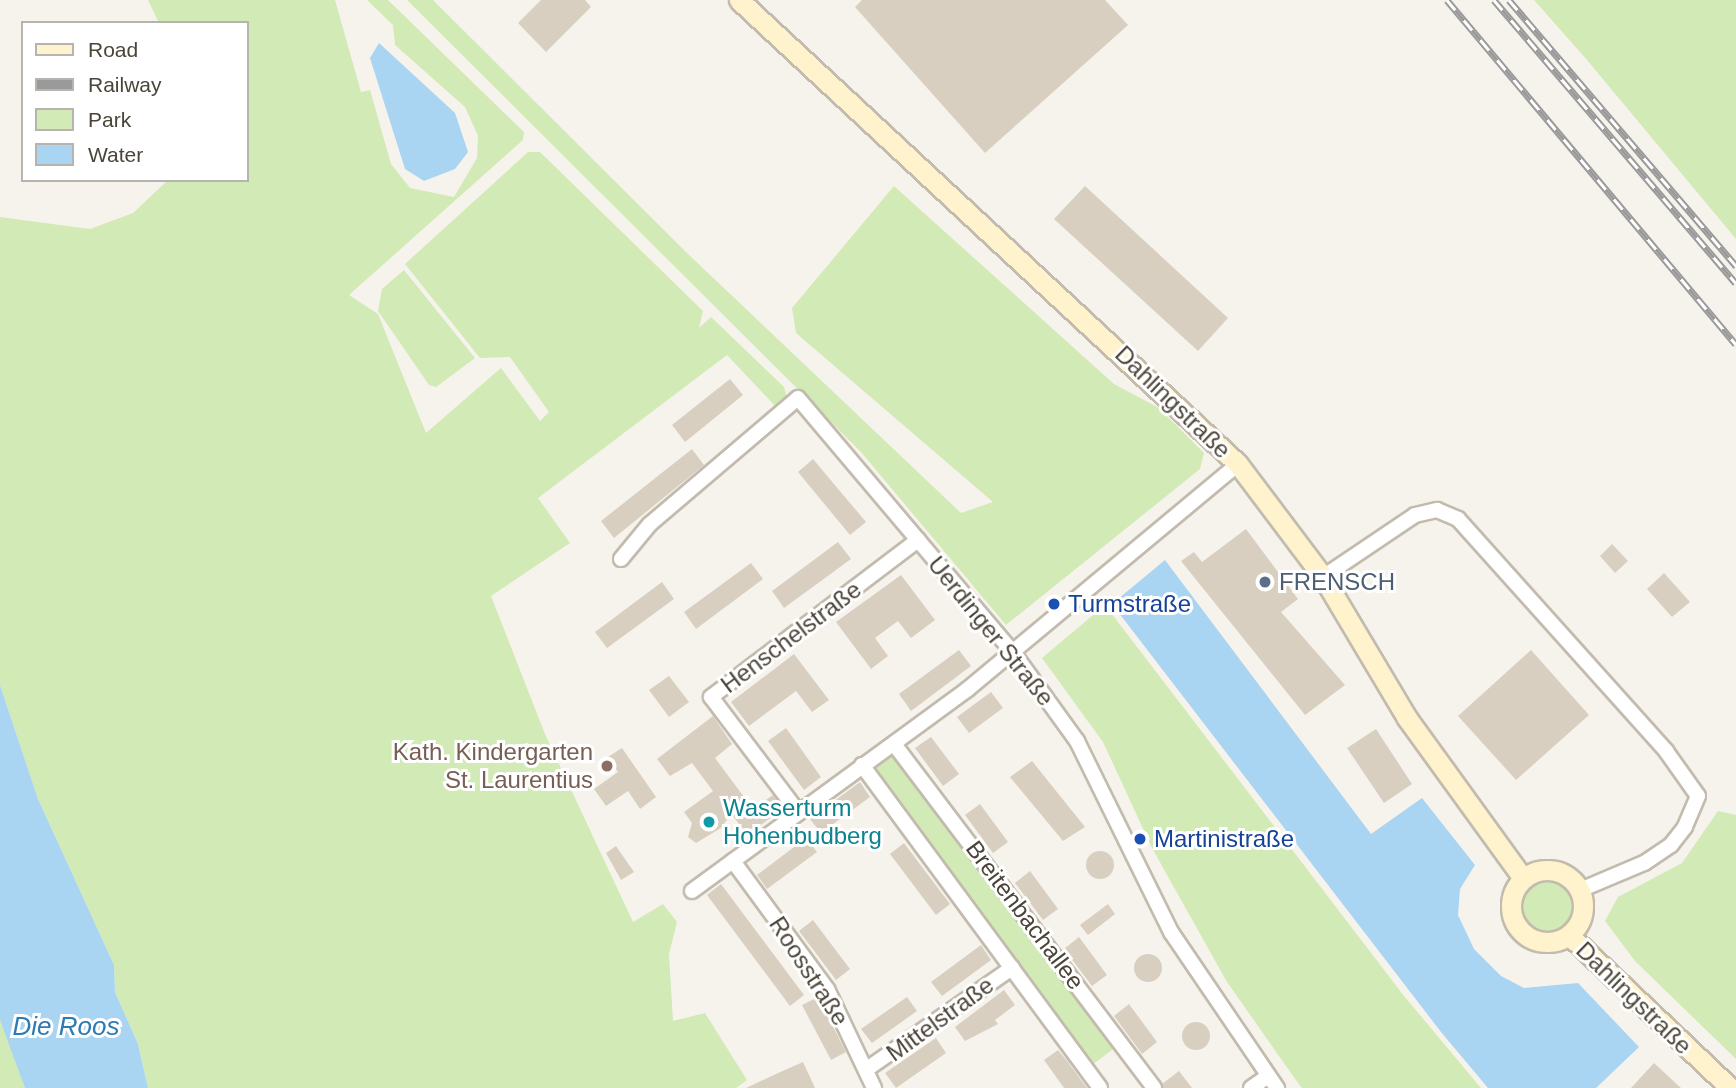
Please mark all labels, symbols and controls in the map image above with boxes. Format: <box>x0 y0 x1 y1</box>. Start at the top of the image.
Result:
legend <box>21 21 248 182</box>
text: Road <box>88 38 138 61</box>
text: Railway <box>88 73 162 96</box>
text: Park <box>88 108 131 131</box>
text: Water <box>88 143 143 166</box>
street label: Dahlingstraße <box>1109 340 1237 464</box>
street label: Uerdinger Straße <box>922 550 1060 712</box>
place label: FRENSCH <box>1279 568 1395 596</box>
marker: FRENSCH <box>1257 574 1273 590</box>
street label: Henschelstraße <box>715 575 867 699</box>
place label: Turmstraße <box>1068 590 1191 618</box>
marker: Turmstraße <box>1046 596 1062 612</box>
place label: Kath. Kindergarten St. Laurentius <box>393 738 593 794</box>
marker: Kath. Kindergarten St. Laurentius <box>599 758 615 774</box>
place label: Wasserturm Hohenbudberg <box>723 794 882 850</box>
marker: Wasserturm Hohenbudberg <box>701 814 717 830</box>
place label: Martinistraße <box>1154 825 1294 853</box>
marker: Martinistraße <box>1132 831 1148 847</box>
street label: Breitenbachallee <box>960 835 1090 995</box>
street label: Roosstraße <box>763 911 855 1031</box>
street label: Dahlingstraße <box>1570 936 1698 1060</box>
street label: Mittelstraße <box>881 971 999 1067</box>
water label: Die Roos <box>13 1011 119 1043</box>

